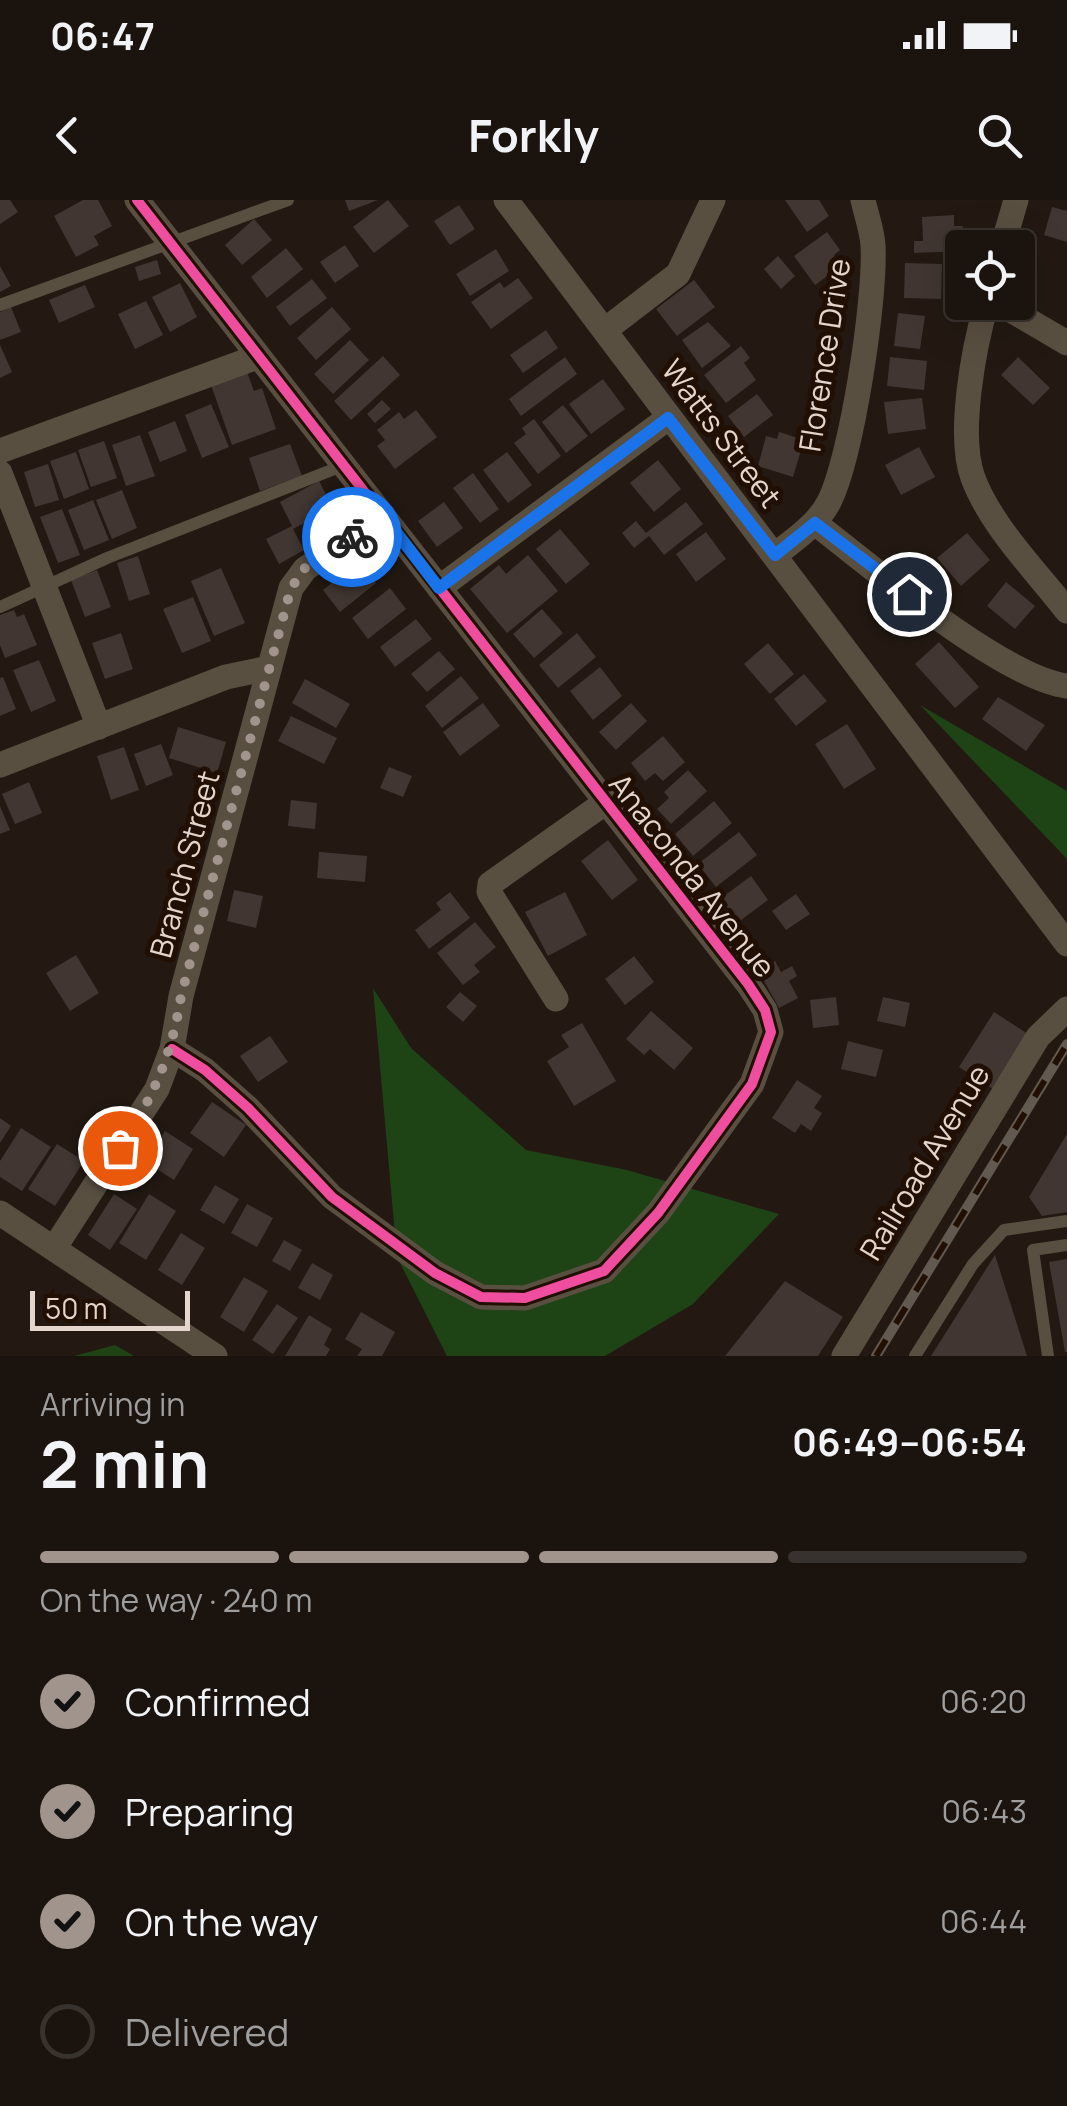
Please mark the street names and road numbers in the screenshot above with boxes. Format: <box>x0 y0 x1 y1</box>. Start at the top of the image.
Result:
street label: Florence Drive <box>788 255 860 455</box>
street label: Watts Street <box>653 351 791 515</box>
street label: Anaconda Avenue <box>600 765 786 985</box>
street label: Branch Street <box>139 766 229 962</box>
street label: Railroad Avenue <box>850 1057 998 1267</box>

